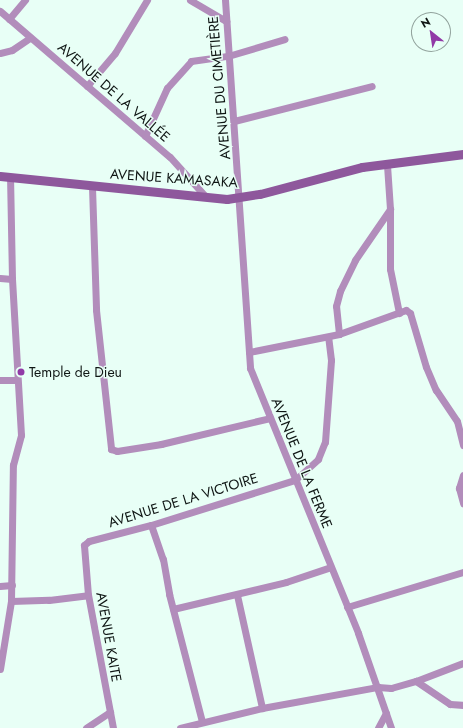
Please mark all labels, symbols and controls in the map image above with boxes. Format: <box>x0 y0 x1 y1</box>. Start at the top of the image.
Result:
north arrow <box>411 12 451 52</box>
text: N <box>418 13 433 32</box>
street label: AVENUE DU CIMETIÈRE <box>204 16 234 160</box>
street label: AVENUE DE LA VALLÉE <box>55 39 173 145</box>
street label: AVENUE KAMASAKA <box>110 165 238 191</box>
place label: Temple de Dieu <box>29 364 122 380</box>
marker: Temple de Dieu <box>16 367 26 377</box>
street label: AVENUE DE LA FERME <box>268 395 336 531</box>
street label: AVENUE DE LA VICTOIRE <box>106 469 260 531</box>
street label: AVENUE KAITE <box>93 591 125 683</box>

